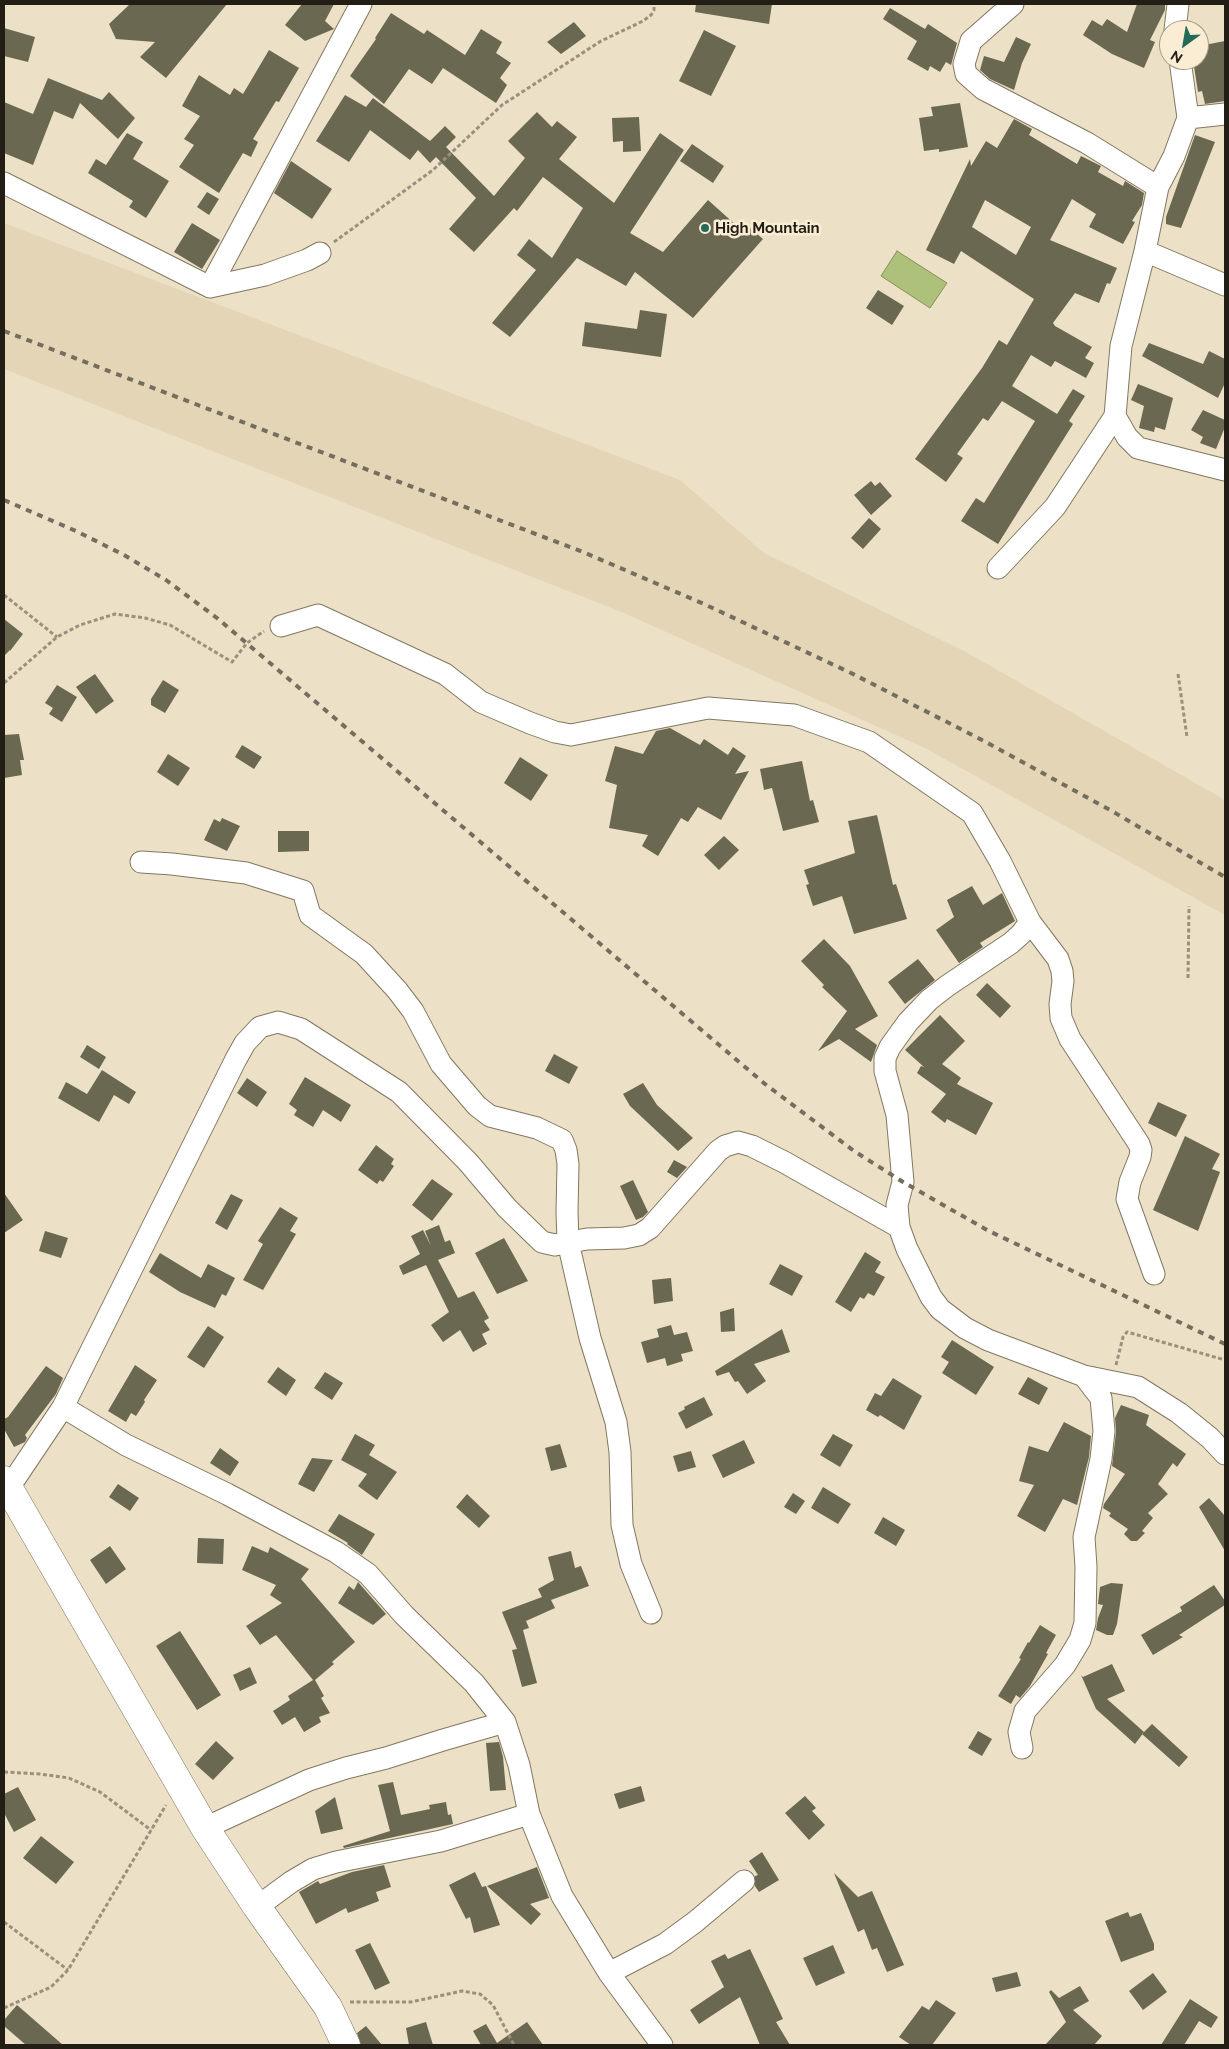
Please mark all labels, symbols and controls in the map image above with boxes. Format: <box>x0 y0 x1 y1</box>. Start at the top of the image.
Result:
north arrow <box>1159 20 1209 70</box>
text: N <box>1168 47 1185 66</box>
place label: High Mountain <box>715 219 820 237</box>
marker: High Mountain <box>699 222 711 234</box>

